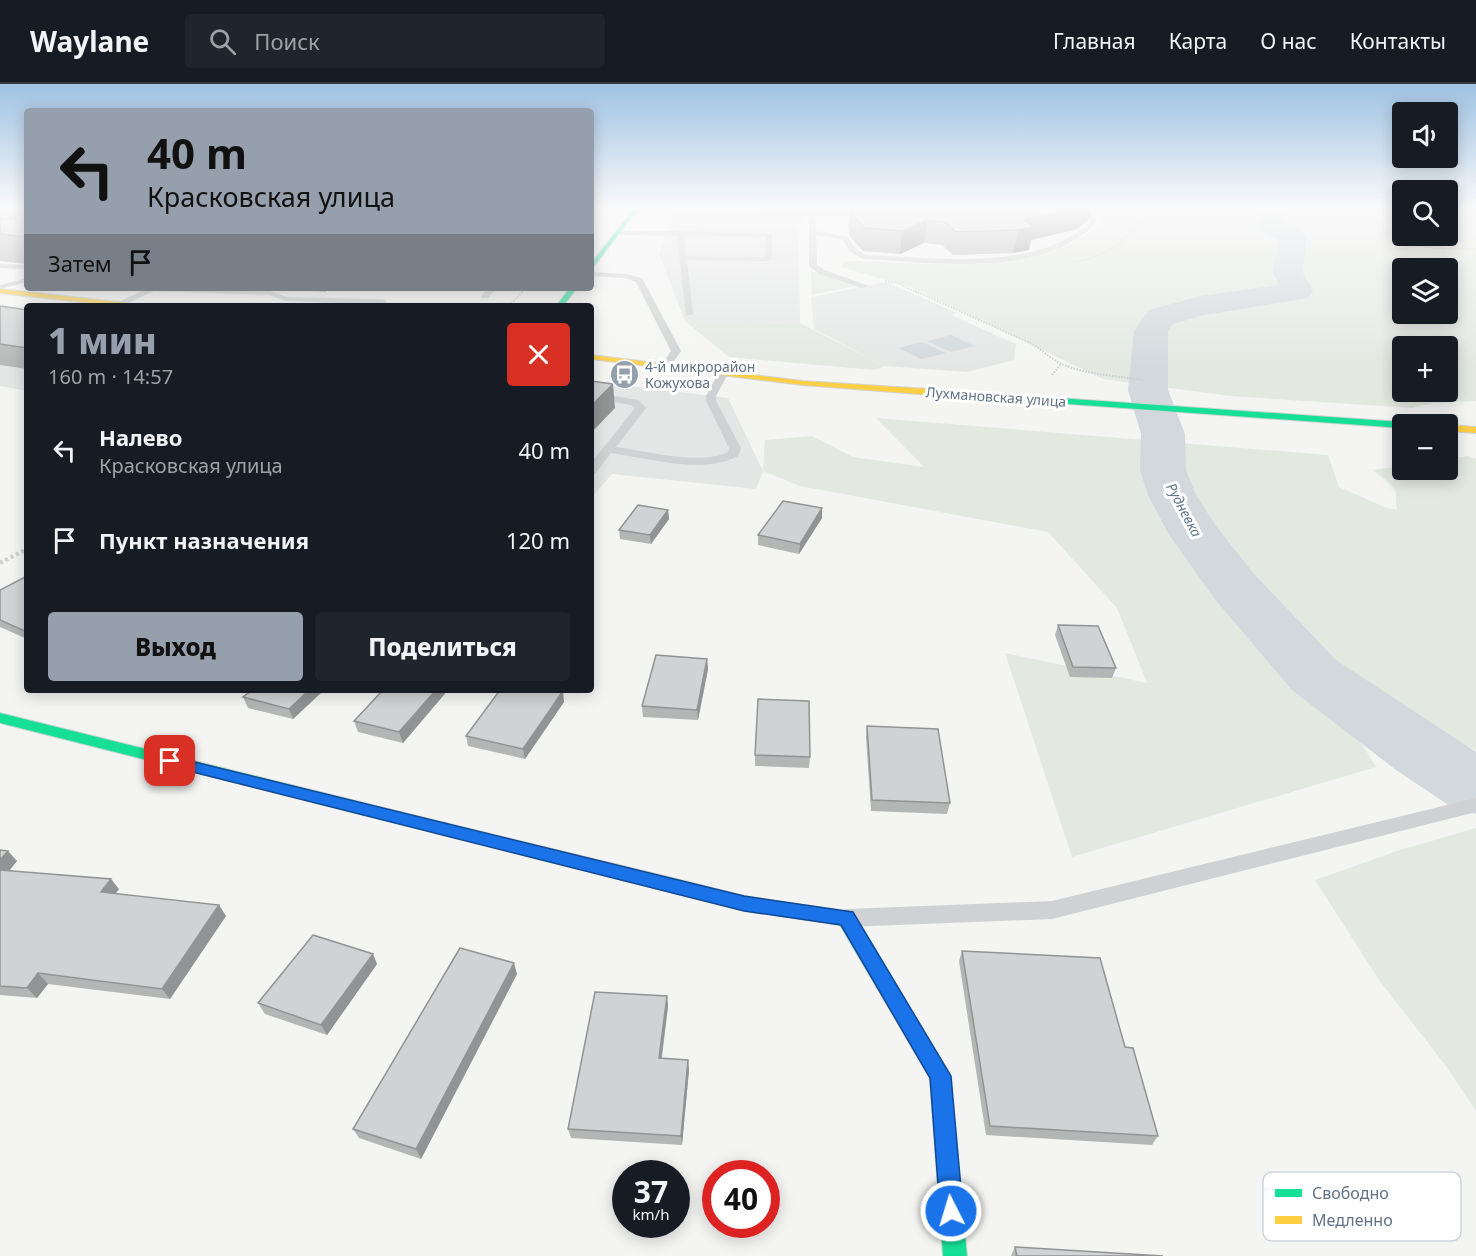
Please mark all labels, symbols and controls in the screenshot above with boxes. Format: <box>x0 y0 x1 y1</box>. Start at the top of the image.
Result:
search box <box>185 14 605 68</box>
text: Waylane <box>30 22 149 60</box>
icon: search <box>206 25 239 58</box>
text: Поиск <box>254 26 320 56</box>
text: Главная <box>1053 27 1136 55</box>
text: Карта <box>1169 27 1227 55</box>
text: О нас <box>1260 27 1317 55</box>
text: Контакты <box>1350 27 1446 55</box>
map controls <box>1392 102 1458 480</box>
button: sound <box>1392 102 1458 168</box>
text: 40 m <box>147 124 247 181</box>
icon: left <box>48 132 126 210</box>
text: Красковская улица <box>147 178 395 215</box>
button: search <box>1392 180 1458 246</box>
icon: arrive <box>124 246 157 279</box>
text: Затем <box>48 248 112 278</box>
button: layers <box>1392 258 1458 324</box>
text: 1 мин <box>48 316 157 365</box>
button: close <box>507 323 570 386</box>
button: + <box>1392 336 1458 402</box>
place label: 4-й микрорайон Кожухова <box>645 357 755 392</box>
bus stop icon: 4-й микрорайон Кожухова <box>608 359 640 391</box>
text: 160 m · 14:57 <box>48 363 173 390</box>
street label: Лухмановская улица <box>925 382 1067 411</box>
button: − <box>1392 414 1458 480</box>
text: Налево <box>99 422 182 452</box>
icon: left <box>48 434 81 467</box>
text: 40 m <box>519 435 570 465</box>
text: Красковская улица <box>99 452 283 479</box>
water label: Рудневка <box>1162 479 1207 540</box>
icon: arrive <box>48 524 81 557</box>
text: Пункт назначения <box>99 525 309 555</box>
text: 120 m <box>506 525 570 555</box>
button: Выход <box>48 612 303 681</box>
button: Поделиться <box>315 612 570 681</box>
pin <box>144 735 195 786</box>
icon: arrive <box>153 744 186 777</box>
speed limit sign: 40 <box>702 1160 780 1238</box>
text: 37 <box>634 1171 668 1212</box>
legend <box>1263 1172 1461 1241</box>
position arrow <box>919 1179 983 1243</box>
text: Свободно <box>1312 1182 1389 1204</box>
text: km/h <box>633 1204 669 1224</box>
text: Медленно <box>1312 1209 1393 1231</box>

